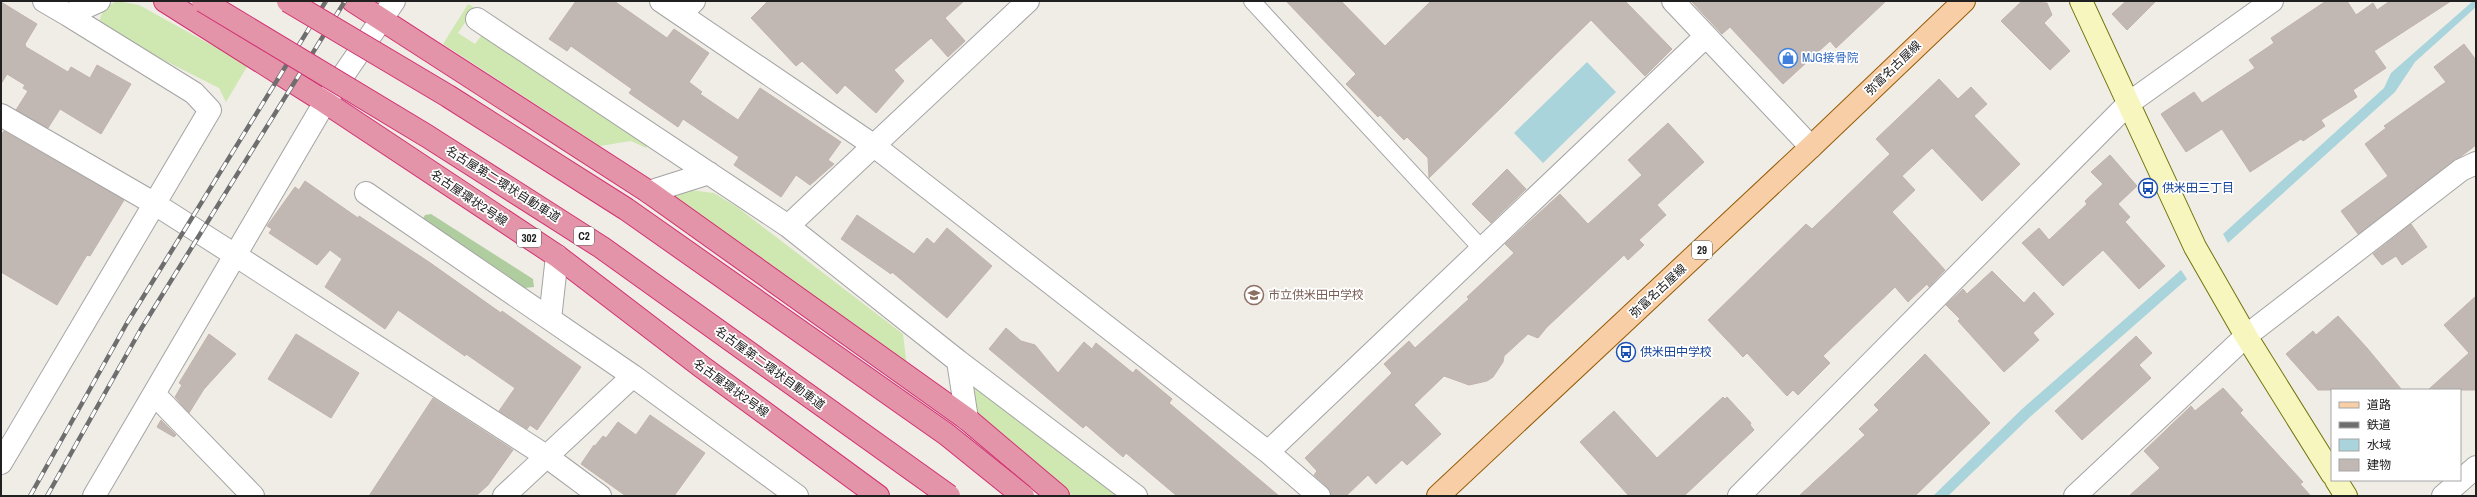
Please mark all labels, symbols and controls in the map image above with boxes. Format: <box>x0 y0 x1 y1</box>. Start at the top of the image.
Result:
street label: 弥富名古屋線 <box>1862 37 1924 99</box>
shop icon: MJG接骨院 <box>1777 47 1799 69</box>
place label: MJG接骨院 <box>1802 50 1859 66</box>
street label: 名古屋第二環状自動車道 <box>443 142 563 226</box>
street label: 名古屋環状2号線 <box>427 166 511 230</box>
bus stop icon: 供米田三丁目 <box>2137 177 2159 199</box>
place label: 供米田三丁目 <box>2162 180 2234 196</box>
road number: C2 <box>574 227 594 245</box>
road number: 302 <box>517 229 541 247</box>
road number: 29 <box>1692 241 1712 259</box>
street label: 弥富名古屋線 <box>1626 261 1690 321</box>
school or university icon: 市立供米田中学校 <box>1243 284 1265 306</box>
place label: 市立供米田中学校 <box>1268 287 1364 303</box>
street label: 名古屋第二環状自動車道 <box>712 323 828 413</box>
bus stop icon: 供米田中学校 <box>1615 341 1637 363</box>
place label: 供米田中学校 <box>1640 344 1712 360</box>
street label: 名古屋環状2号線 <box>690 355 772 421</box>
legend <box>2331 389 2461 481</box>
text: 道路 <box>2367 397 2391 413</box>
text: 鉄道 <box>2367 417 2391 433</box>
text: 水域 <box>2367 437 2391 453</box>
text: 建物 <box>2367 457 2391 473</box>

